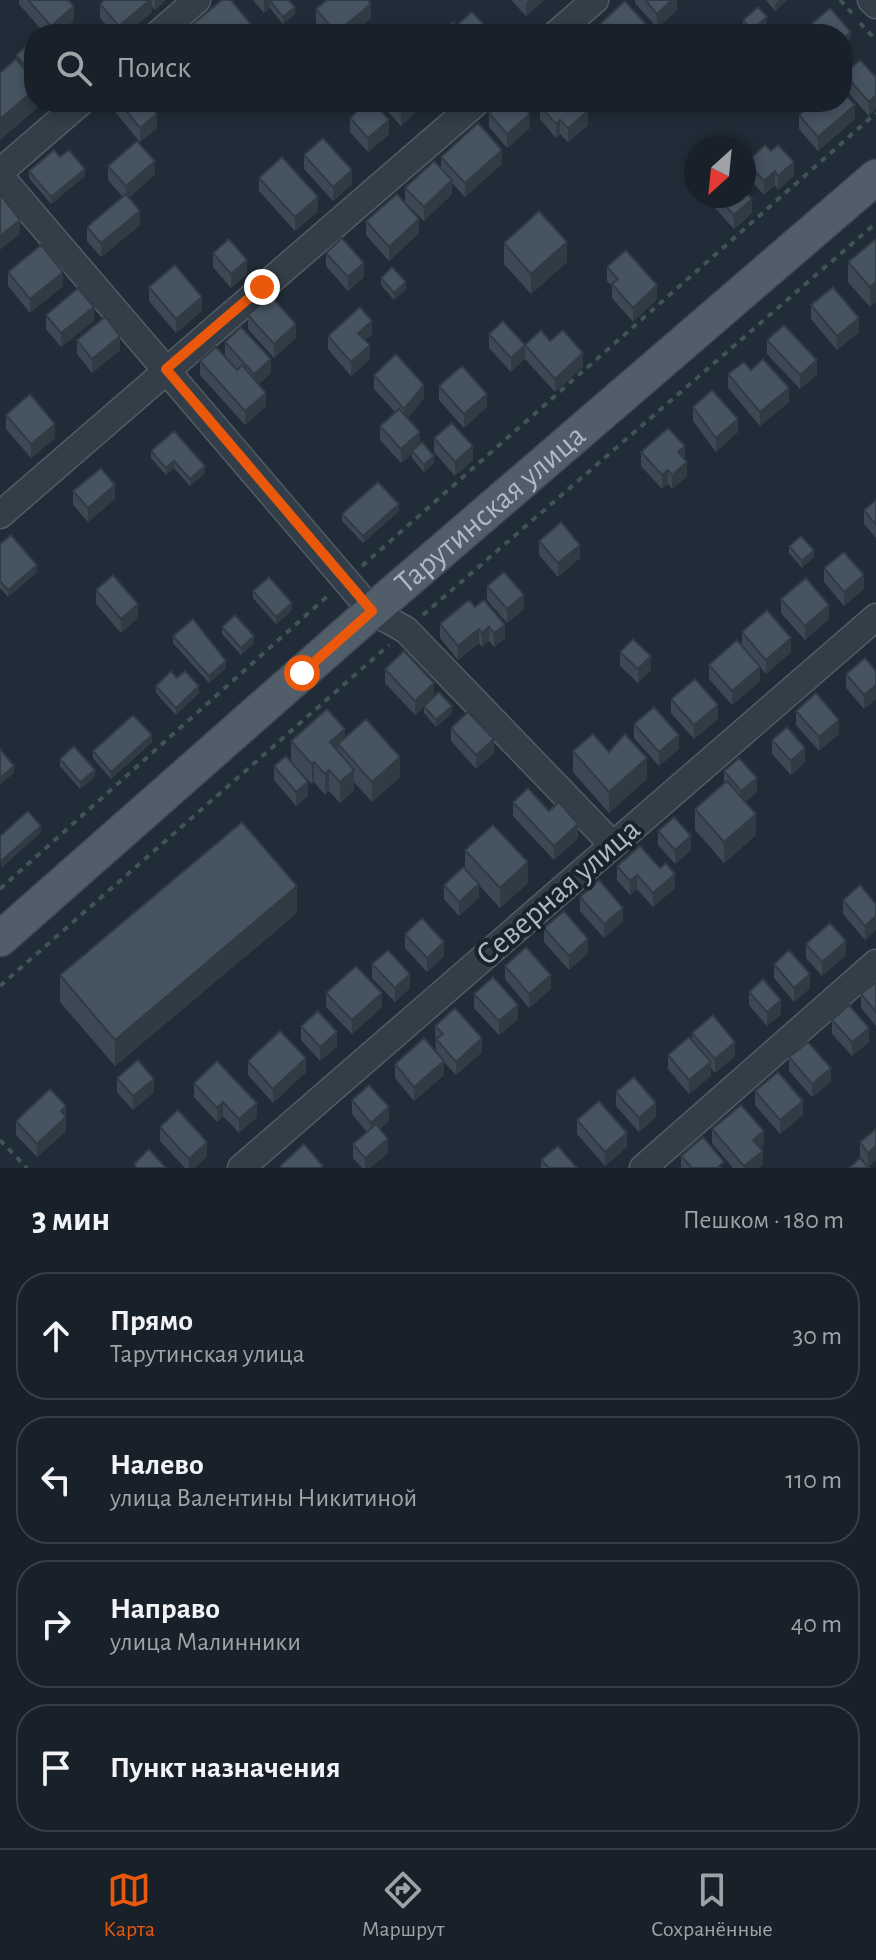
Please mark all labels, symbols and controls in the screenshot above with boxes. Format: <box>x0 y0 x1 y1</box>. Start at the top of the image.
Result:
search box <box>24 24 852 112</box>
icon: search <box>52 46 96 90</box>
text: Поиск <box>116 53 191 83</box>
north arrow <box>684 136 756 208</box>
route end <box>244 269 280 305</box>
street label: Тарутинская улица <box>389 419 592 600</box>
route start <box>284 655 320 691</box>
street label: Северная улица <box>470 813 646 971</box>
text: 3 мин <box>32 1203 110 1237</box>
text: Пешком · 180 m <box>683 1207 844 1233</box>
text: Прямо <box>110 1306 193 1336</box>
icon: ahead <box>34 1314 78 1358</box>
text: 30 m <box>792 1323 842 1349</box>
text: Тарутинская улица <box>110 1341 305 1367</box>
text: Налево <box>110 1450 204 1480</box>
icon: left <box>34 1458 78 1502</box>
text: 110 m <box>785 1467 842 1493</box>
text: улица Валентины Никитиной <box>110 1485 417 1511</box>
text: Направо <box>110 1594 220 1624</box>
icon: right <box>34 1602 78 1646</box>
text: 40 m <box>791 1611 842 1637</box>
text: улица Малинники <box>110 1629 301 1655</box>
icon: arrive <box>34 1746 78 1790</box>
text: Пункт назначения <box>110 1753 341 1783</box>
tab: Карта <box>103 1868 155 1942</box>
tab: Маршрут <box>362 1868 444 1942</box>
tab: Сохранённые <box>651 1868 773 1942</box>

